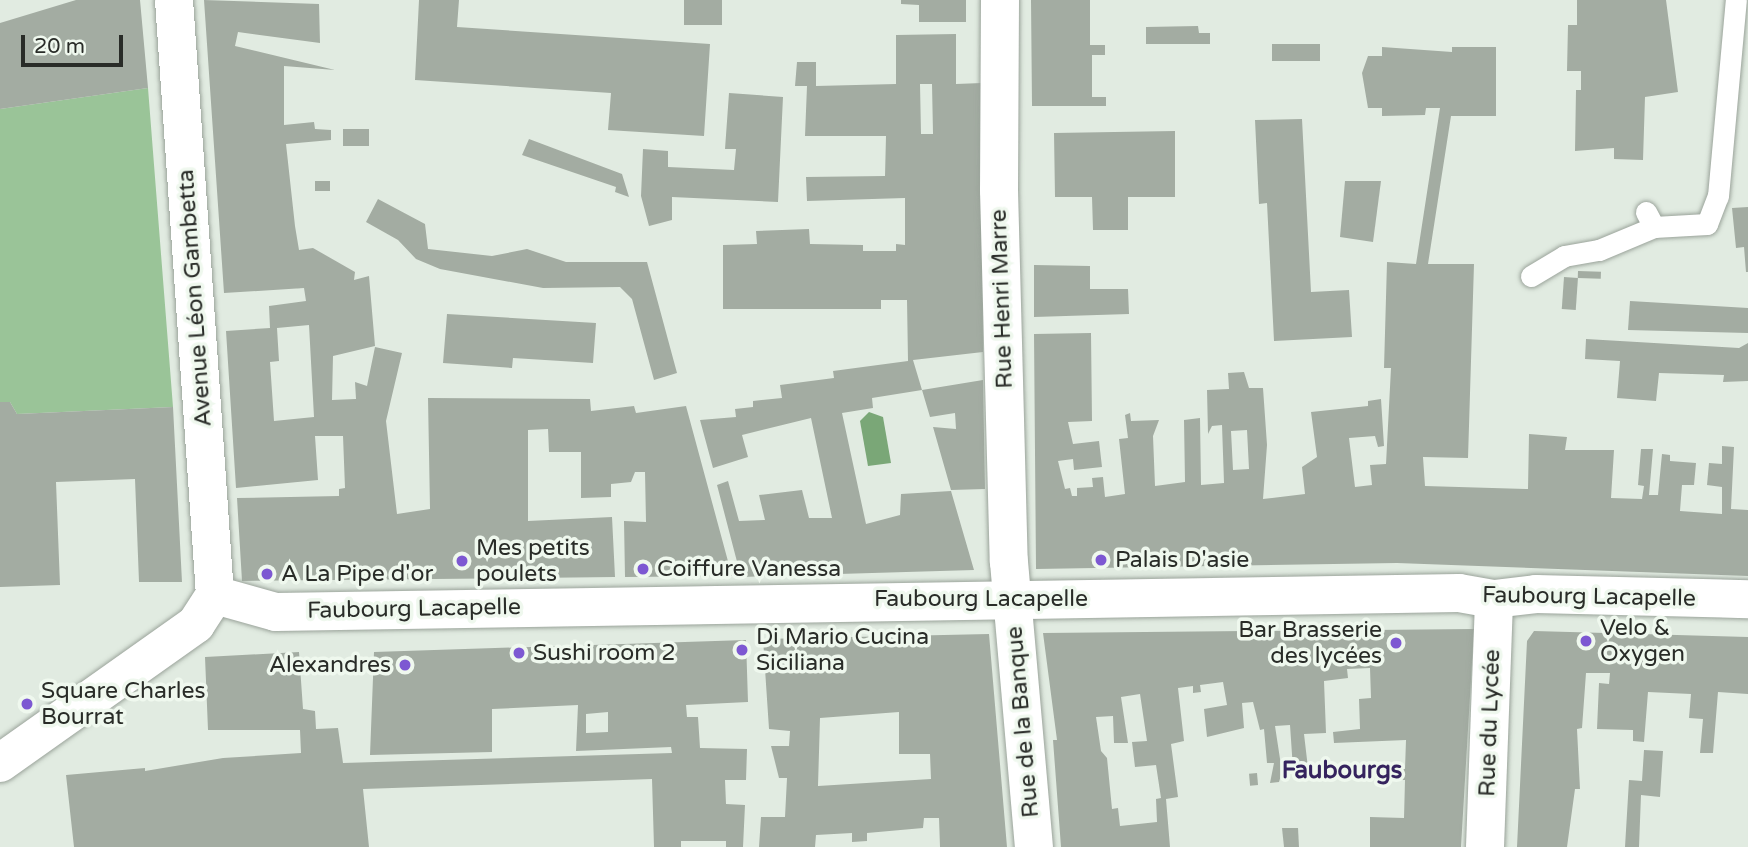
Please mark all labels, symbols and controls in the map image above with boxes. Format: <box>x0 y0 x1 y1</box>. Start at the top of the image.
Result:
scale bar <box>24 21 126 65</box>
text: 20 m <box>34 34 85 59</box>
street label: Avenue Léon Gambetta <box>172 168 218 428</box>
street label: Rue Henri Marre <box>985 209 1019 389</box>
place label: Mes petits poulets <box>476 534 590 588</box>
place label: Palais D'asie <box>1115 546 1249 574</box>
marker: Palais D'asie <box>1093 552 1109 568</box>
marker: Mes petits poulets <box>454 553 470 569</box>
place label: Coiffure Vanessa <box>657 555 841 583</box>
place label: A La Pipe d'or <box>281 560 433 588</box>
marker: Coiffure Vanessa <box>635 561 651 577</box>
marker: A La Pipe d'or <box>259 566 275 582</box>
street label: Faubourg Lacapelle <box>1482 581 1696 613</box>
street label: Faubourg Lacapelle <box>874 585 1088 613</box>
street label: Faubourg Lacapelle <box>307 593 521 625</box>
place label: Velo & Oxygen <box>1600 614 1685 668</box>
place label: Bar Brasserie des lycées <box>1238 616 1382 670</box>
place label: Di Mario Cucina Siciliana <box>756 623 929 677</box>
street label: Rue de la Banque <box>1001 625 1045 819</box>
marker: Velo & Oxygen <box>1578 633 1594 649</box>
marker: Bar Brasserie des lycées <box>1388 635 1404 651</box>
place label: Sushi room 2 <box>533 639 676 667</box>
marker: Di Mario Cucina Siciliana <box>734 642 750 658</box>
marker: Sushi room 2 <box>511 645 527 661</box>
street label: Rue du Lycée <box>1474 649 1506 797</box>
place label: Alexandres <box>269 651 391 679</box>
marker: Alexandres <box>397 657 413 673</box>
place label: Square Charles Bourrat <box>41 677 206 731</box>
marker: Square Charles Bourrat <box>19 696 35 712</box>
district label: Faubourgs <box>1282 757 1402 785</box>

